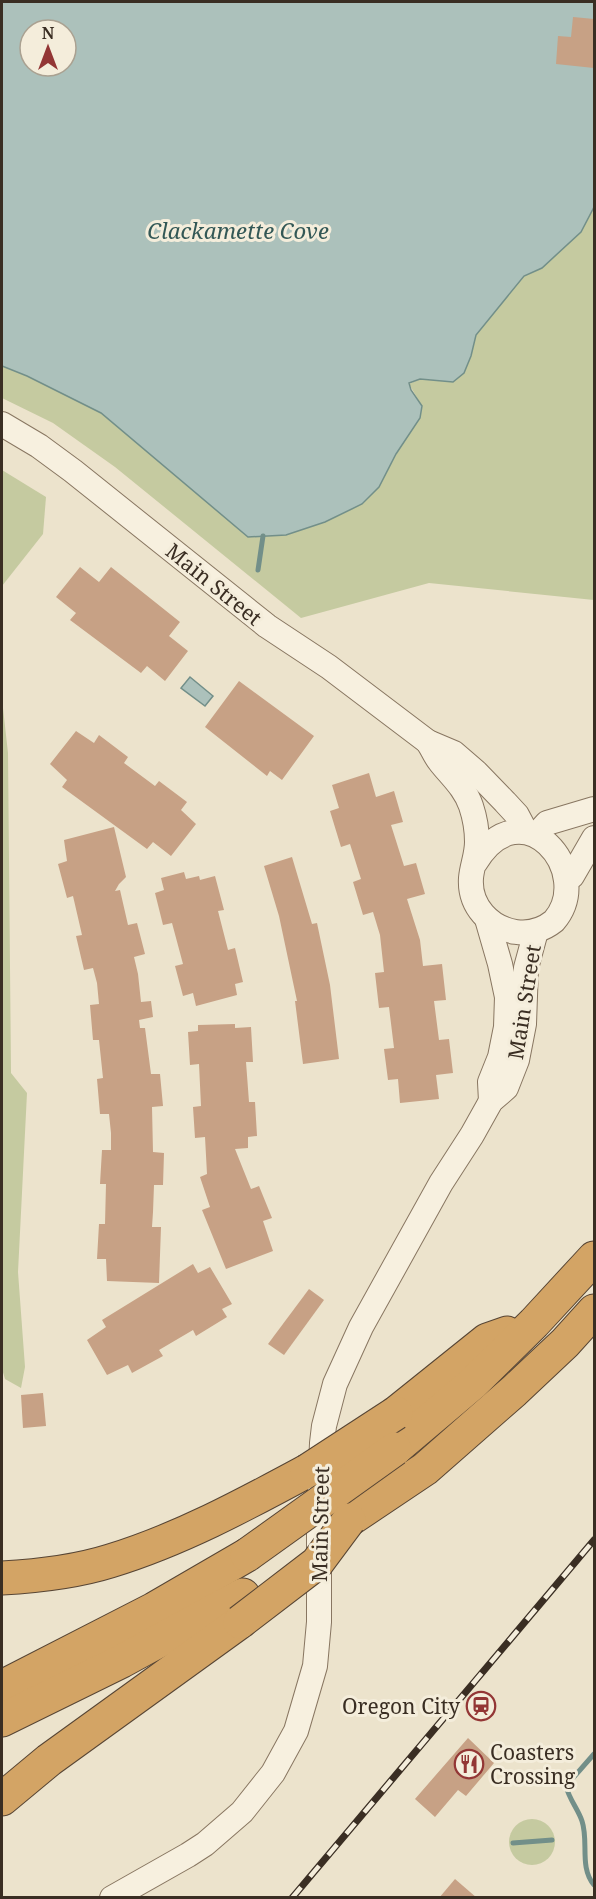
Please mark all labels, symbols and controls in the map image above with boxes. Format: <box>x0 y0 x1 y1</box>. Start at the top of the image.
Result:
north arrow <box>18 18 78 78</box>
text: N <box>42 22 55 44</box>
water label: Clackamette Cove <box>147 215 329 245</box>
street label: Main Street <box>160 537 268 631</box>
street label: Main Street <box>501 943 547 1061</box>
street label: Main Street <box>305 1466 335 1582</box>
station icon: Oregon City <box>465 1690 497 1722</box>
place label: Oregon City <box>342 1692 460 1720</box>
place label: Coasters Crossing <box>490 1738 576 1790</box>
restaurant icon: Coasters Crossing <box>453 1748 485 1780</box>

